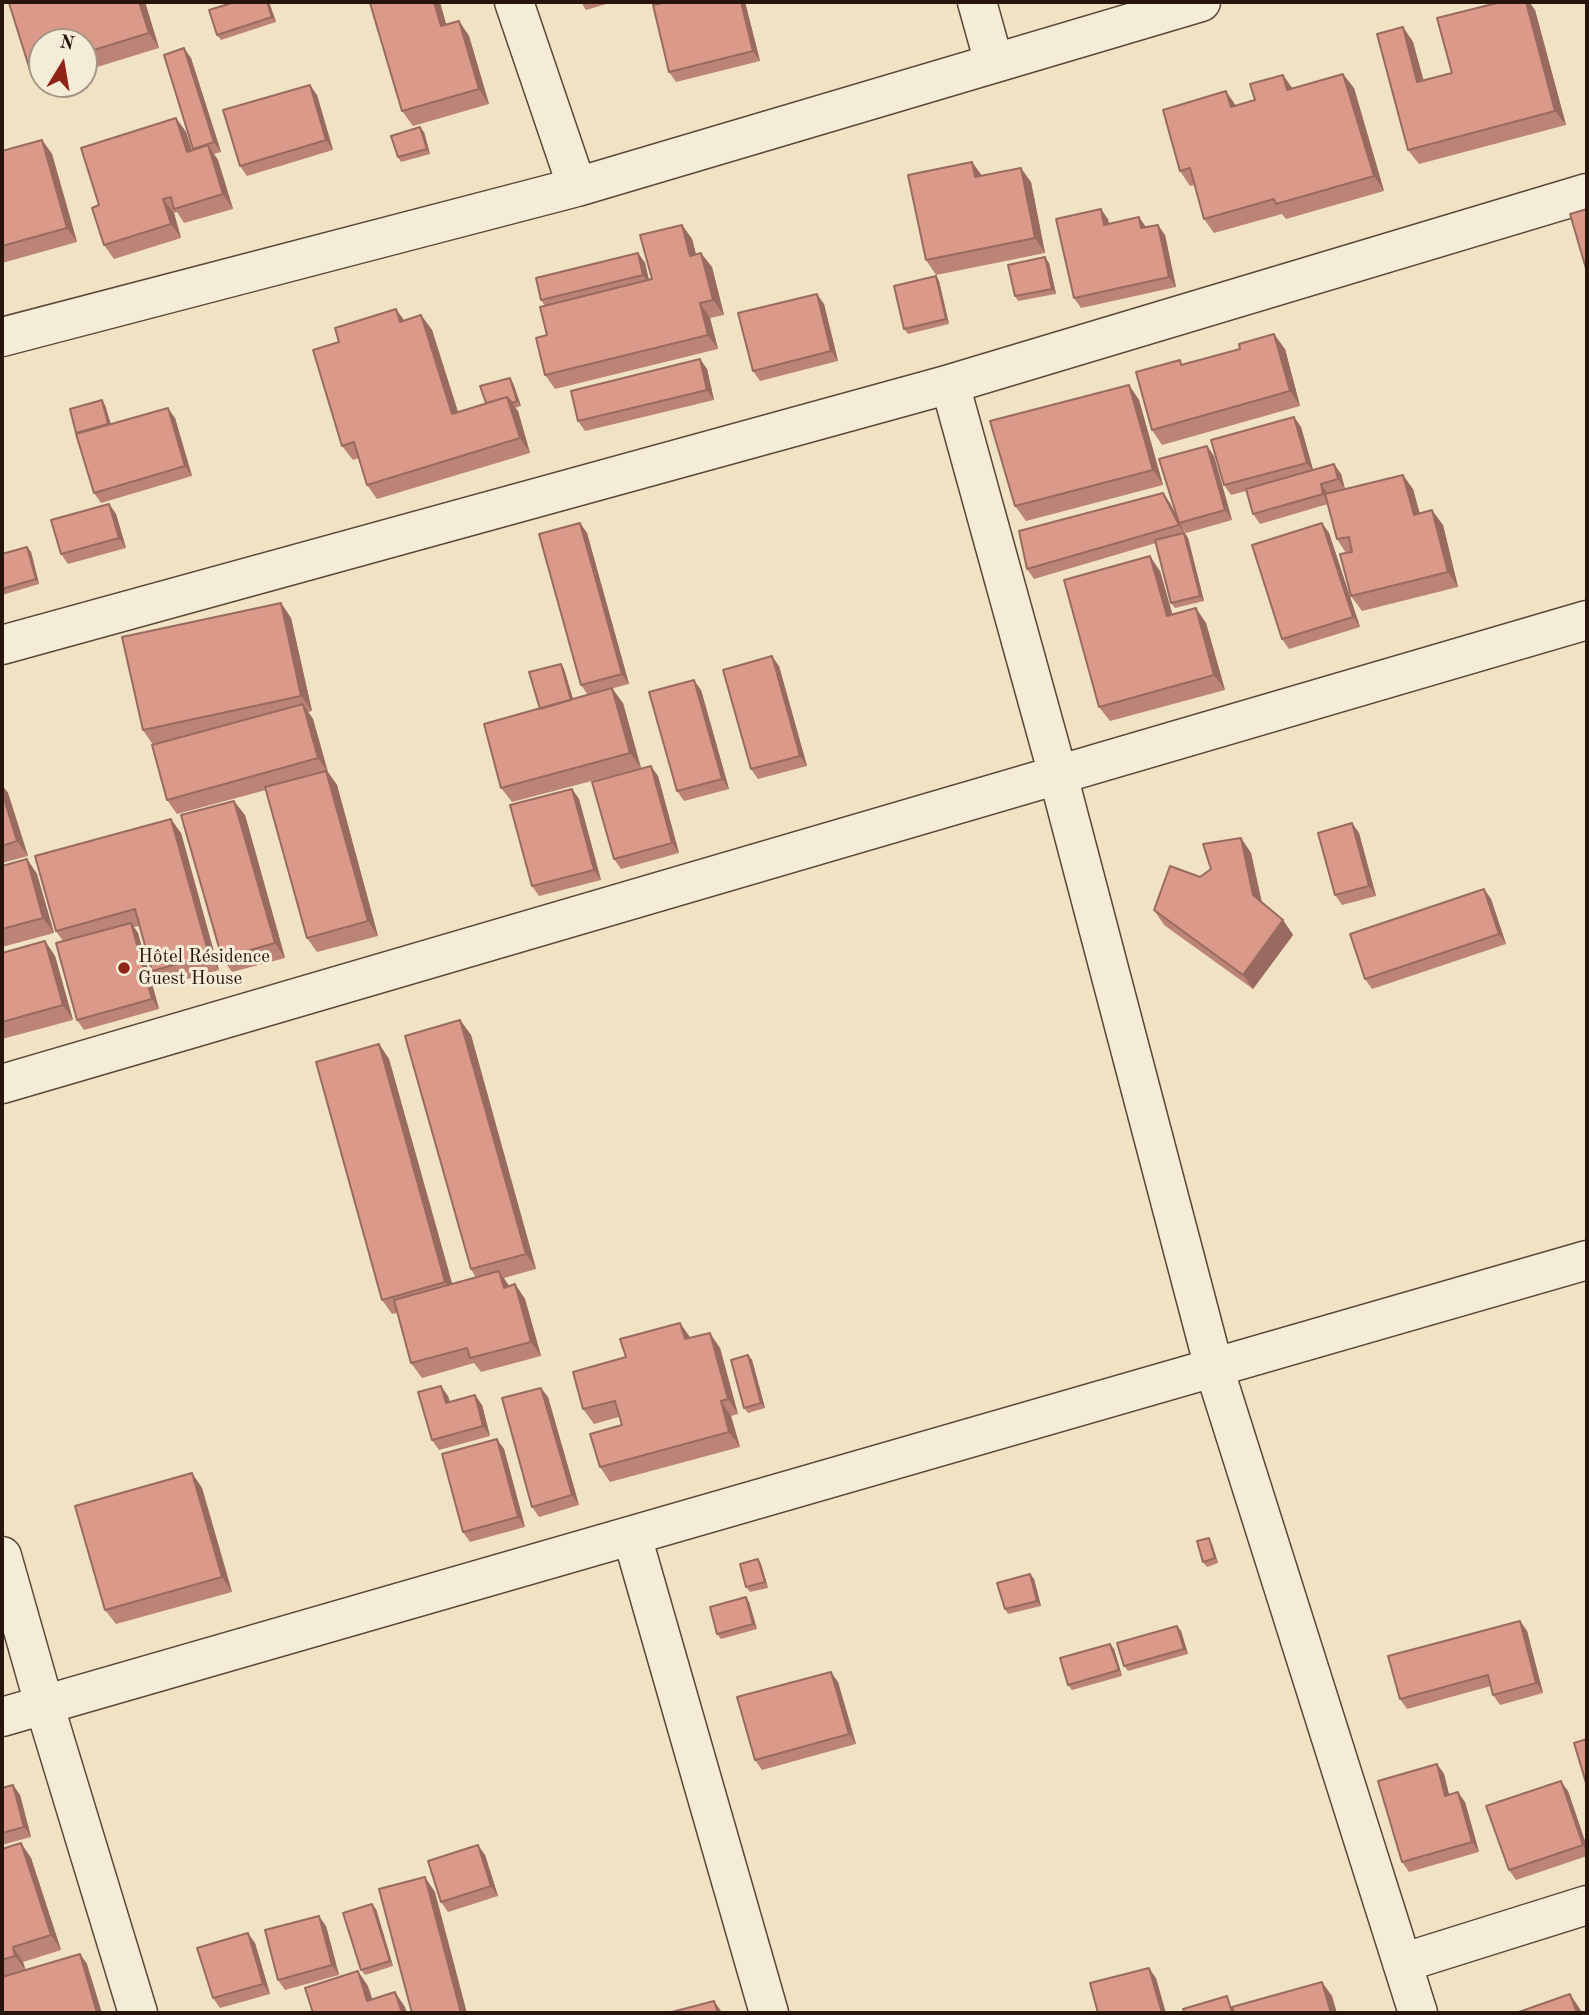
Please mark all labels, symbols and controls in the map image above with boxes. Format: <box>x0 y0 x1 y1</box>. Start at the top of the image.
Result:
north arrow <box>28 28 98 98</box>
text: N <box>58 33 76 55</box>
place label: Hôtel Résidence Guest House <box>138 946 270 990</box>
marker: Hôtel Résidence Guest House <box>116 960 132 976</box>

